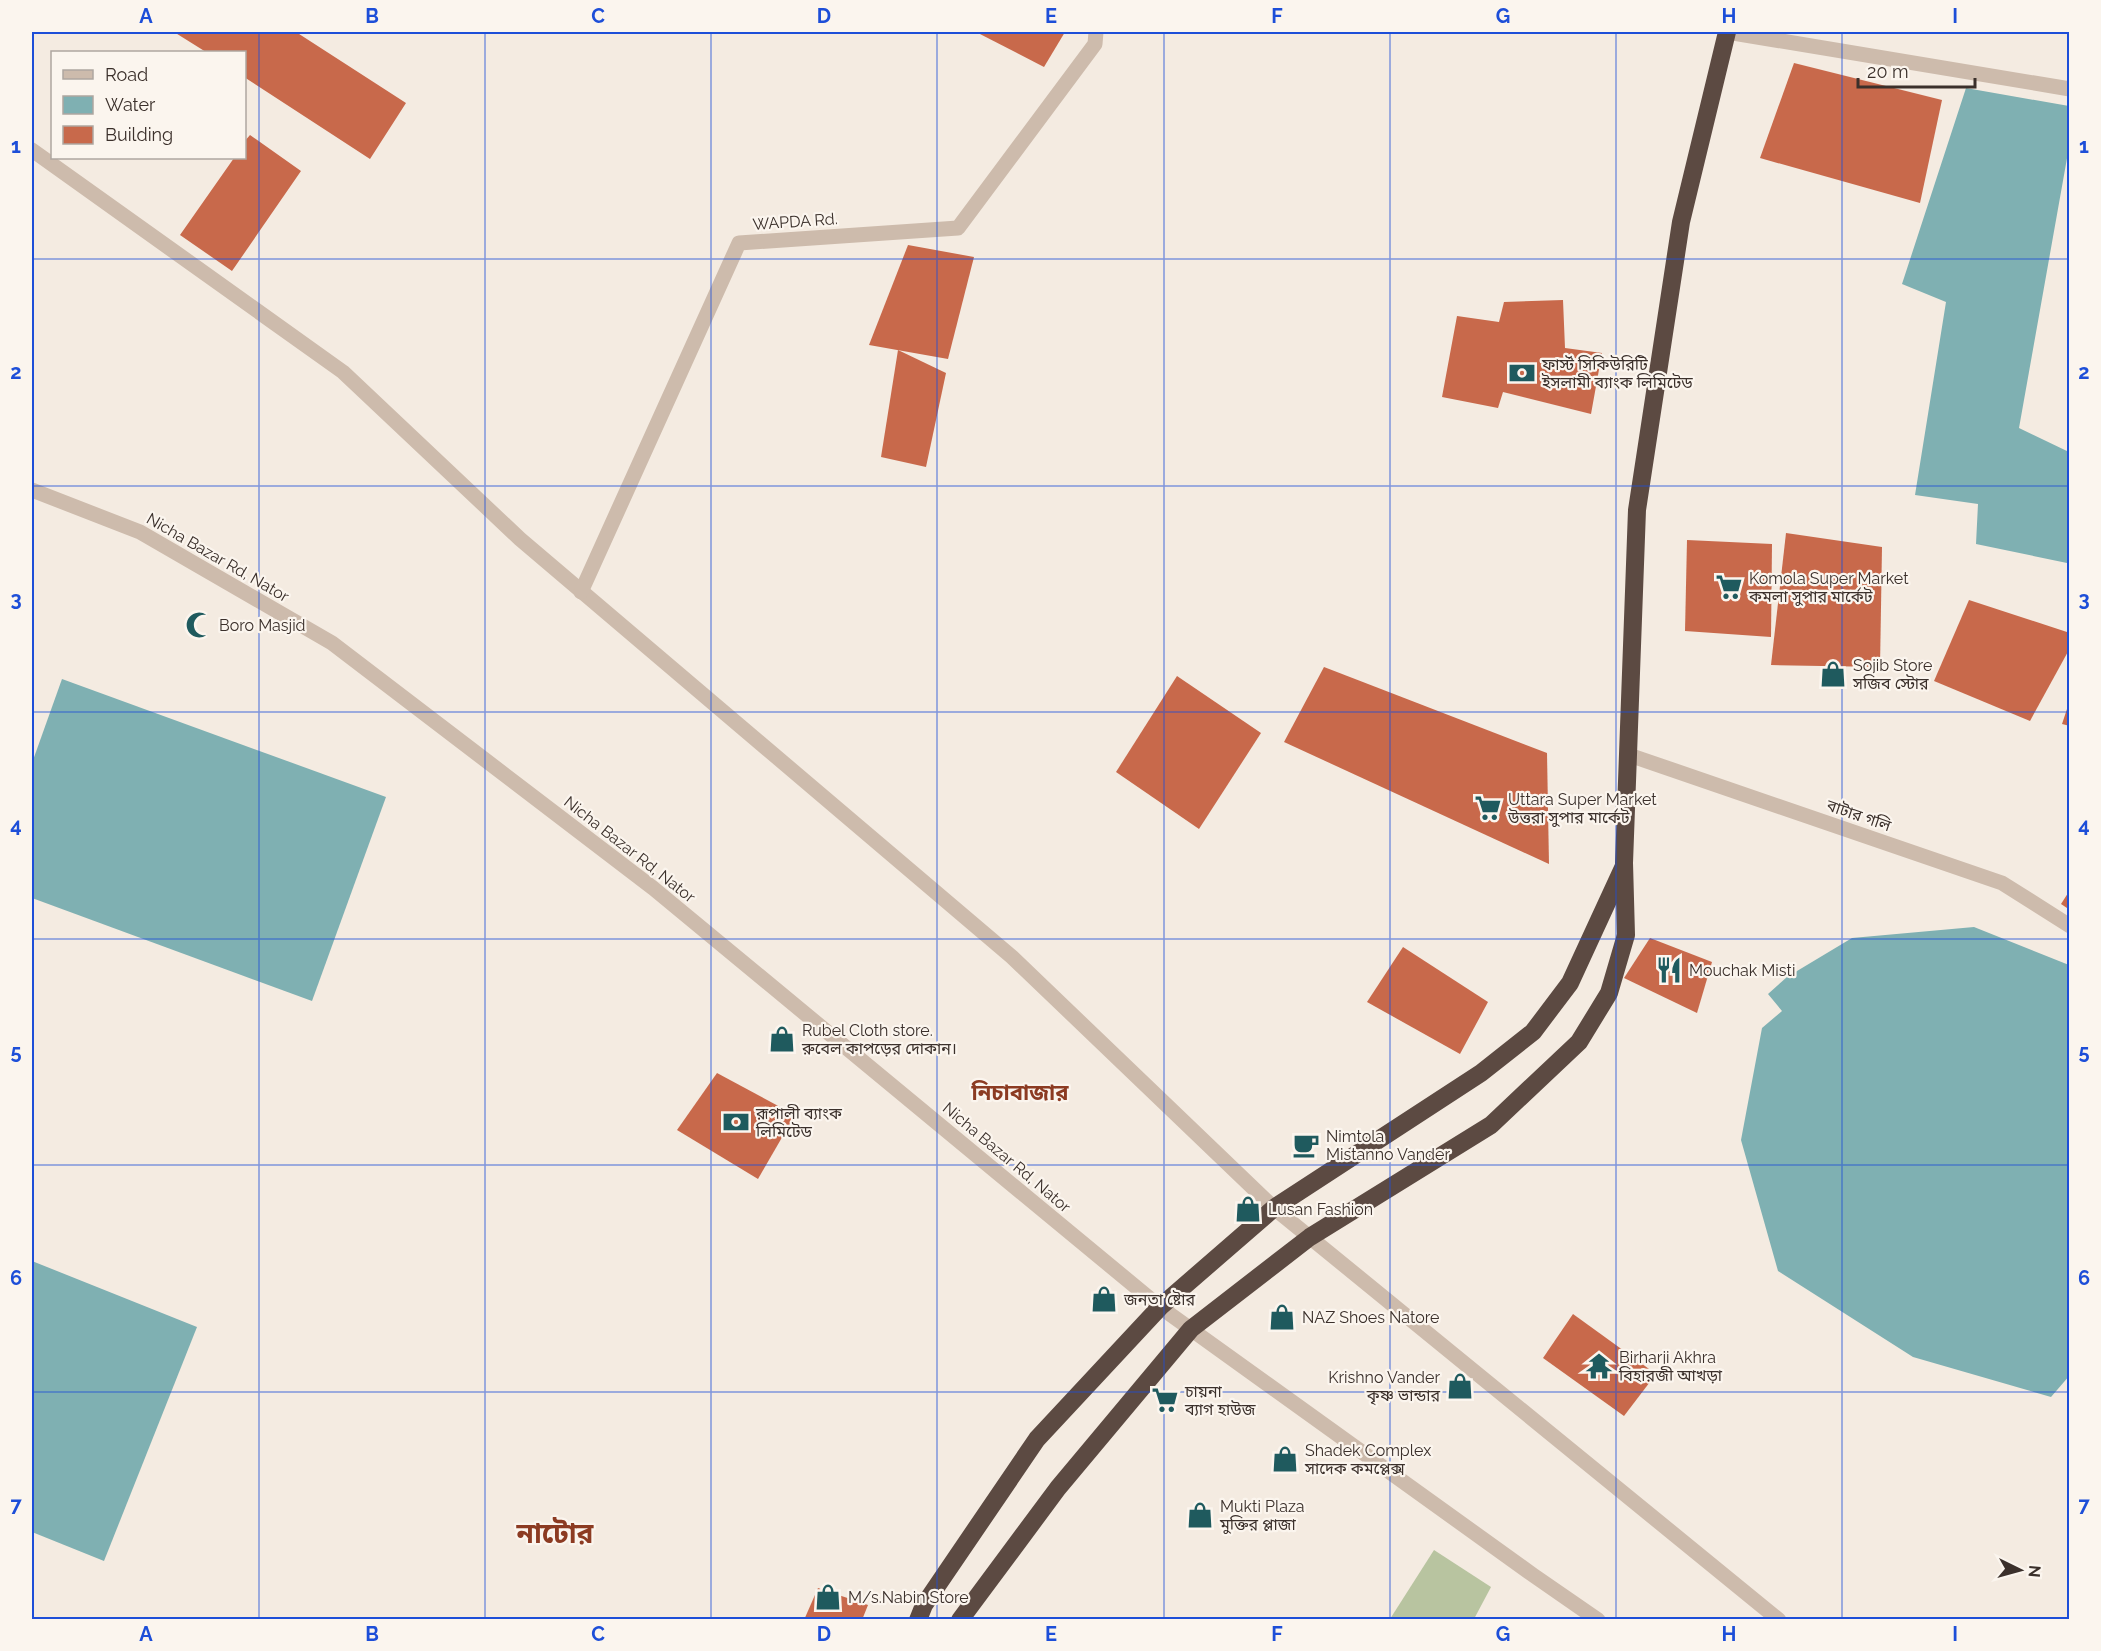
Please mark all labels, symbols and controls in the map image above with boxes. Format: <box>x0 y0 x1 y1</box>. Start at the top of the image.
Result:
text: A <box>139 4 153 28</box>
text: B <box>365 4 379 28</box>
text: C <box>591 4 605 28</box>
text: D <box>817 4 831 28</box>
text: E <box>1045 4 1057 28</box>
text: F <box>1271 4 1283 28</box>
text: G <box>1496 4 1510 28</box>
text: H <box>1722 4 1736 28</box>
text: I <box>1952 4 1958 28</box>
legend <box>51 51 246 159</box>
scale bar <box>1858 51 1975 89</box>
text: 20 m <box>1867 61 1909 82</box>
text: Road <box>105 64 148 85</box>
text: Water <box>105 94 156 115</box>
text: Building <box>105 124 173 145</box>
text: 1 <box>11 134 21 158</box>
text: 1 <box>2079 134 2089 158</box>
street label: WAPDA Rd. <box>752 209 838 234</box>
place label: ফার্স্ট সিকিউরিটি ইসলামী ব্যাংক লিমিটেড <box>1541 355 1693 392</box>
bank icon: ফার্স্ট সিকিউরিটি ইসলামী ব্যাংক লিমিটেড <box>1507 358 1537 388</box>
text: 2 <box>10 360 22 384</box>
text: 2 <box>2078 360 2090 384</box>
street label: Nicha Bazar Rd, Nator <box>143 509 293 606</box>
place label: Komola Super Market কমলা সুপার মার্কেট <box>1748 569 1909 606</box>
supermarket icon: Komola Super Market কমলা সুপার মার্কেট <box>1714 572 1744 602</box>
text: 3 <box>10 587 22 611</box>
text: 3 <box>2078 587 2090 611</box>
mosque icon: Boro Masjid <box>184 610 214 640</box>
place label: Boro Masjid <box>219 616 306 635</box>
place label: Sojib Store সজিব স্টোর <box>1852 656 1932 693</box>
shop icon: Sojib Store সজিব স্টোর <box>1818 659 1848 689</box>
place label: Uttara Super Market উত্তরা সুপার মার্কেট <box>1507 790 1657 827</box>
street label: Nicha Bazar Rd, Nator <box>560 792 699 907</box>
supermarket icon: Uttara Super Market উত্তরা সুপার মার্কেট <box>1473 793 1503 823</box>
street label: বাটার গলি <box>1823 795 1894 835</box>
text: 4 <box>10 813 22 837</box>
text: 4 <box>2078 813 2090 837</box>
restaurant icon: Mouchak Misti <box>1654 955 1684 985</box>
place label: Mouchak Misti <box>1689 961 1795 980</box>
place label: Rubel Cloth store. রুবেল কাপড়ের দোকান। <box>801 1021 957 1058</box>
shop icon: Rubel Cloth store. রুবেল কাপড়ের দোকান। <box>767 1024 797 1054</box>
text: 5 <box>10 1040 22 1064</box>
text: 5 <box>2078 1040 2090 1064</box>
district label: নিচাবাজার <box>970 1079 1069 1105</box>
street label: Nicha Bazar Rd, Nator <box>939 1098 1075 1217</box>
place label: রূপালী ব্যাংক লিমিটেড <box>755 1104 843 1141</box>
bank icon: রূপালী ব্যাংক লিমিটেড <box>721 1107 751 1137</box>
place label: Nimtola Mistanno Vander <box>1326 1127 1450 1164</box>
cafe icon: Nimtola Mistanno Vander <box>1291 1130 1321 1160</box>
shop icon: Lusan Fashion <box>1233 1194 1263 1224</box>
place label: Lusan Fashion <box>1268 1200 1373 1219</box>
text: 6 <box>10 1266 22 1290</box>
text: 6 <box>2078 1266 2090 1290</box>
shop icon: জনতা ষ্টোর <box>1089 1284 1119 1314</box>
place label: জনতা ষ্টোর <box>1123 1290 1196 1309</box>
shop icon: NAZ Shoes Natore <box>1267 1302 1297 1332</box>
place label: NAZ Shoes Natore <box>1302 1308 1440 1327</box>
place label: Birharji Akhra বিহারজী আখড়া <box>1618 1348 1723 1385</box>
temple icon: Birharji Akhra বিহারজী আখড়া <box>1584 1351 1614 1381</box>
place label: Krishno Vander কৃষ্ণ ভান্ডার <box>1328 1368 1440 1406</box>
shop icon: Krishno Vander কৃষ্ণ ভান্ডার <box>1445 1371 1475 1401</box>
place label: চায়না ব্যাগ হাউজ <box>1184 1382 1256 1419</box>
supermarket icon: চায়না ব্যাগ হাউজ <box>1150 1385 1180 1415</box>
place label: Shadek Complex সাদেক কমপ্লেক্স <box>1304 1441 1431 1478</box>
shop icon: Shadek Complex সাদেক কমপ্লেক্স <box>1270 1444 1300 1474</box>
text: 7 <box>10 1493 22 1517</box>
text: 7 <box>2078 1493 2090 1517</box>
place label: Mukti Plaza মুক্তির প্লাজা <box>1219 1497 1305 1534</box>
shop icon: Mukti Plaza মুক্তির প্লাজা <box>1185 1500 1215 1530</box>
district label: নাটোর <box>516 1517 595 1550</box>
north arrow <box>1990 1540 2050 1600</box>
text: N <box>2024 1564 2044 1578</box>
shop icon: M/s.Nabin Store <box>813 1582 843 1612</box>
place label: M/s.Nabin Store <box>848 1588 969 1607</box>
text: A <box>139 1622 153 1646</box>
text: B <box>365 1622 379 1646</box>
text: C <box>591 1622 605 1646</box>
text: D <box>817 1622 831 1646</box>
text: E <box>1045 1622 1057 1646</box>
text: F <box>1271 1622 1283 1646</box>
text: G <box>1496 1622 1510 1646</box>
text: H <box>1722 1622 1736 1646</box>
text: I <box>1952 1622 1958 1646</box>

